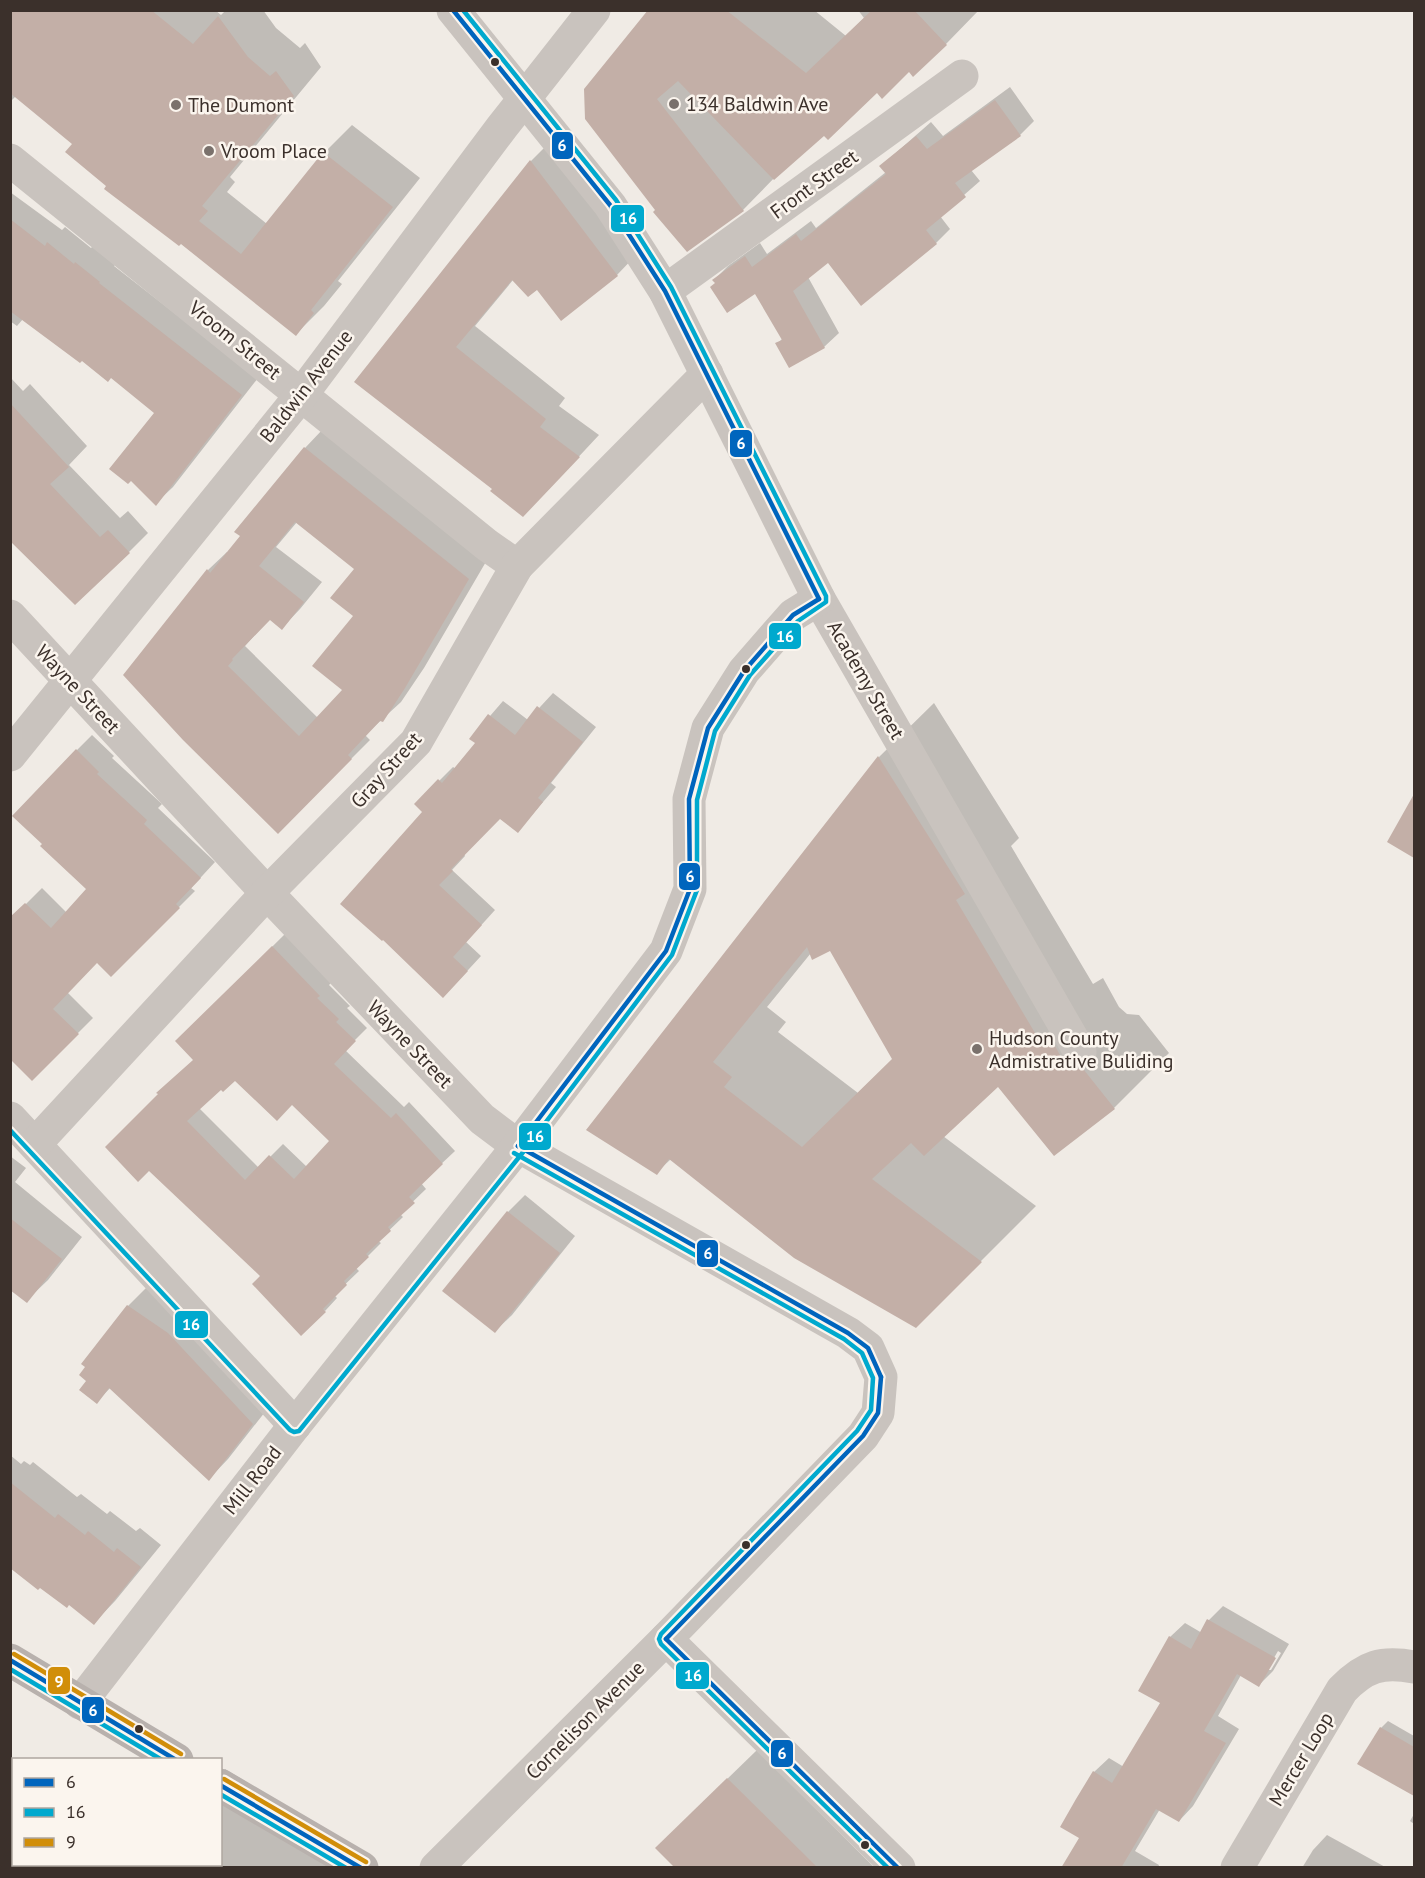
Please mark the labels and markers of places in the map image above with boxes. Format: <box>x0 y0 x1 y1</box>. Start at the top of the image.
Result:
unlabelled marker <box>489 56 501 68</box>
place label: 134 Baldwin Ave <box>686 91 829 117</box>
place label: The Dumont <box>188 92 294 118</box>
marker: 134 Baldwin Ave <box>667 97 681 111</box>
marker: The Dumont <box>169 98 183 112</box>
place label: Vroom Place <box>220 138 327 164</box>
marker: Vroom Place <box>202 144 216 158</box>
unlabelled marker <box>740 663 752 675</box>
place label: Hudson County Admistrative Buliding <box>989 1025 1174 1074</box>
marker: Hudson County Admistrative Buliding <box>970 1042 984 1056</box>
unlabelled marker <box>740 1539 752 1551</box>
unlabelled marker <box>133 1723 145 1735</box>
unlabelled marker <box>859 1839 871 1851</box>

